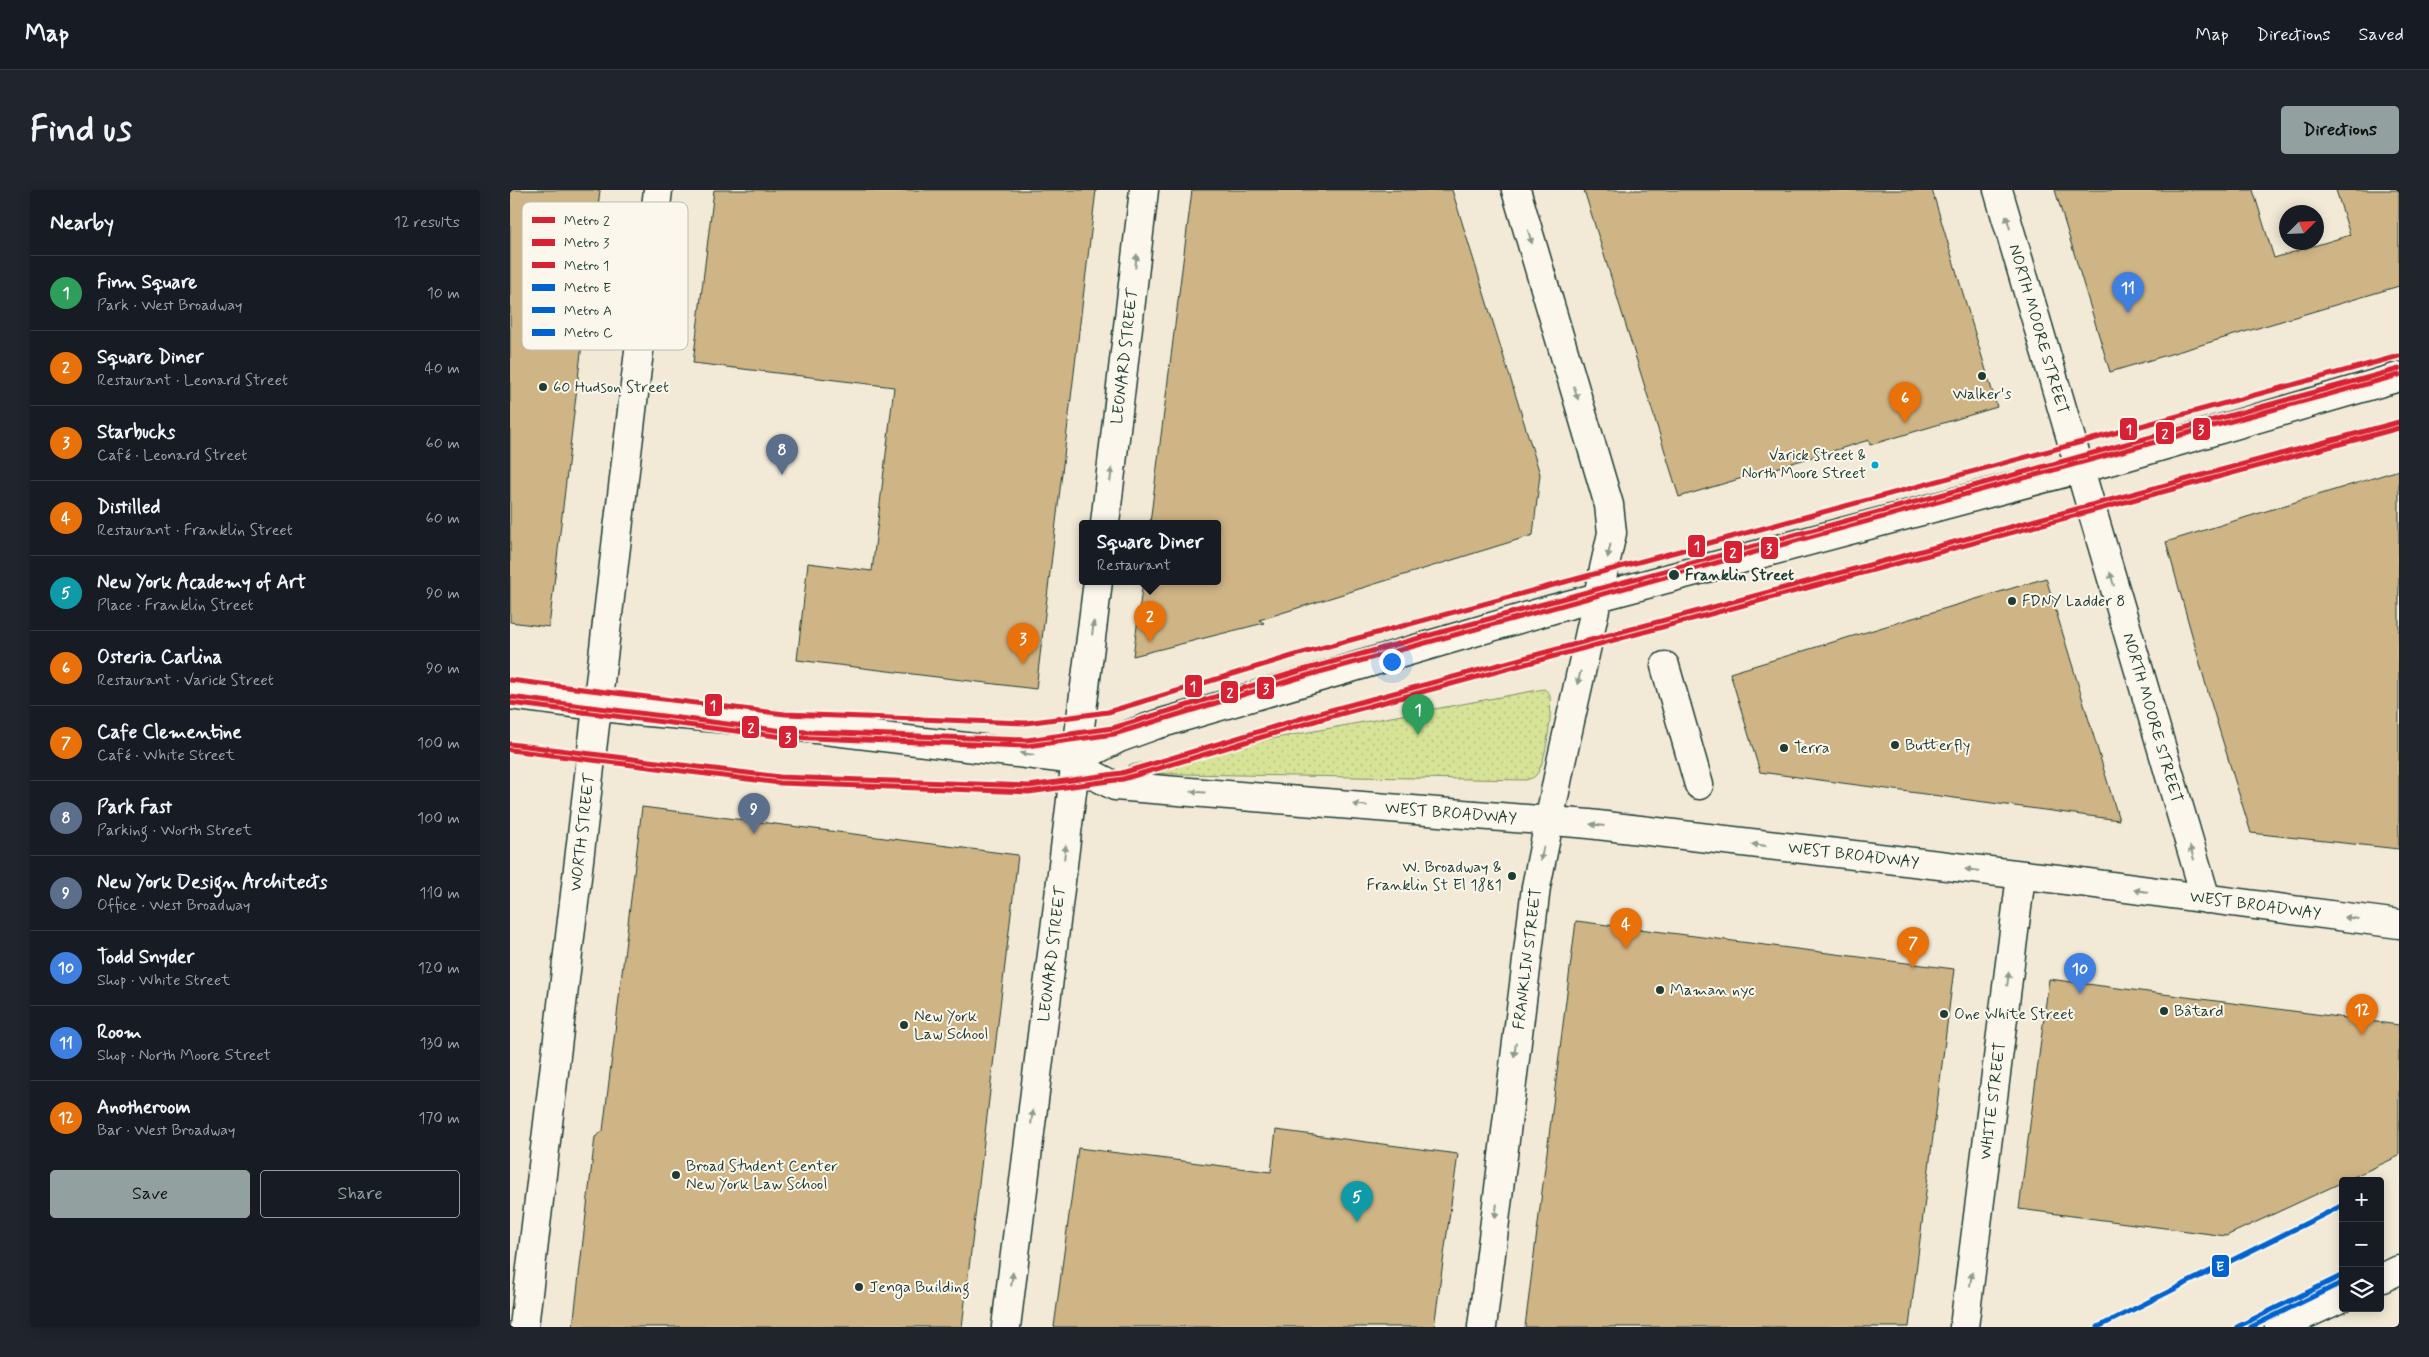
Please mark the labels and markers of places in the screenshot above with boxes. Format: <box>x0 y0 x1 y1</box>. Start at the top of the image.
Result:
pin: 11 <box>2112 272 2144 313</box>
marker: Walker's <box>1976 370 1988 382</box>
place label: 60 Hudson Street <box>553 377 669 398</box>
marker: 60 Hudson Street <box>537 381 549 393</box>
pin: 6 <box>1889 382 1921 423</box>
place label: Walker's <box>1952 384 2012 405</box>
pin: 8 <box>766 434 798 475</box>
place label: Varick Street & North Moore Street <box>1742 446 1866 484</box>
marker: Varick Street & North Moore Street <box>1870 460 1880 470</box>
place label: Franklin Street <box>1685 565 1794 586</box>
marker: Franklin Street <box>1667 568 1681 582</box>
place label: FDNY Ladder 8 <box>2022 591 2125 612</box>
marker: FDNY Ladder 8 <box>2006 595 2018 607</box>
pin: 2 <box>1134 601 1166 642</box>
pin: 3 <box>1007 623 1039 664</box>
pin: 1 <box>1402 694 1434 735</box>
place label: Butterfly <box>1905 735 1970 756</box>
place label: Terra <box>1794 738 1830 759</box>
marker: Butterfly <box>1889 739 1901 751</box>
marker: Terra <box>1778 742 1790 754</box>
pin: 9 <box>738 793 770 834</box>
place label: W. Broadway & Franklin St El 1881 <box>1367 857 1502 896</box>
marker: W. Broadway & Franklin St El 1881 <box>1506 870 1518 882</box>
pin: 4 <box>1610 908 1642 949</box>
pin: 7 <box>1897 927 1929 968</box>
pin: 10 <box>2064 953 2096 994</box>
place label: Maman nyc <box>1670 980 1755 1001</box>
marker: Maman nyc <box>1654 984 1666 996</box>
pin: 12 <box>2346 994 2378 1035</box>
place label: Bâtard <box>2174 1001 2224 1022</box>
place label: One White Street <box>1954 1004 2073 1025</box>
marker: Bâtard <box>2158 1005 2170 1017</box>
place label: New York Law School <box>914 1006 988 1045</box>
marker: One White Street <box>1938 1008 1950 1020</box>
marker: New York Law School <box>898 1019 910 1031</box>
place label: Broad Student Center New York Law School <box>686 1156 838 1195</box>
marker: Broad Student Center New York Law School <box>670 1169 682 1181</box>
pin: 5 <box>1341 1181 1373 1222</box>
place label: Jenga Building <box>869 1277 970 1299</box>
marker: Jenga Building <box>853 1281 865 1293</box>

